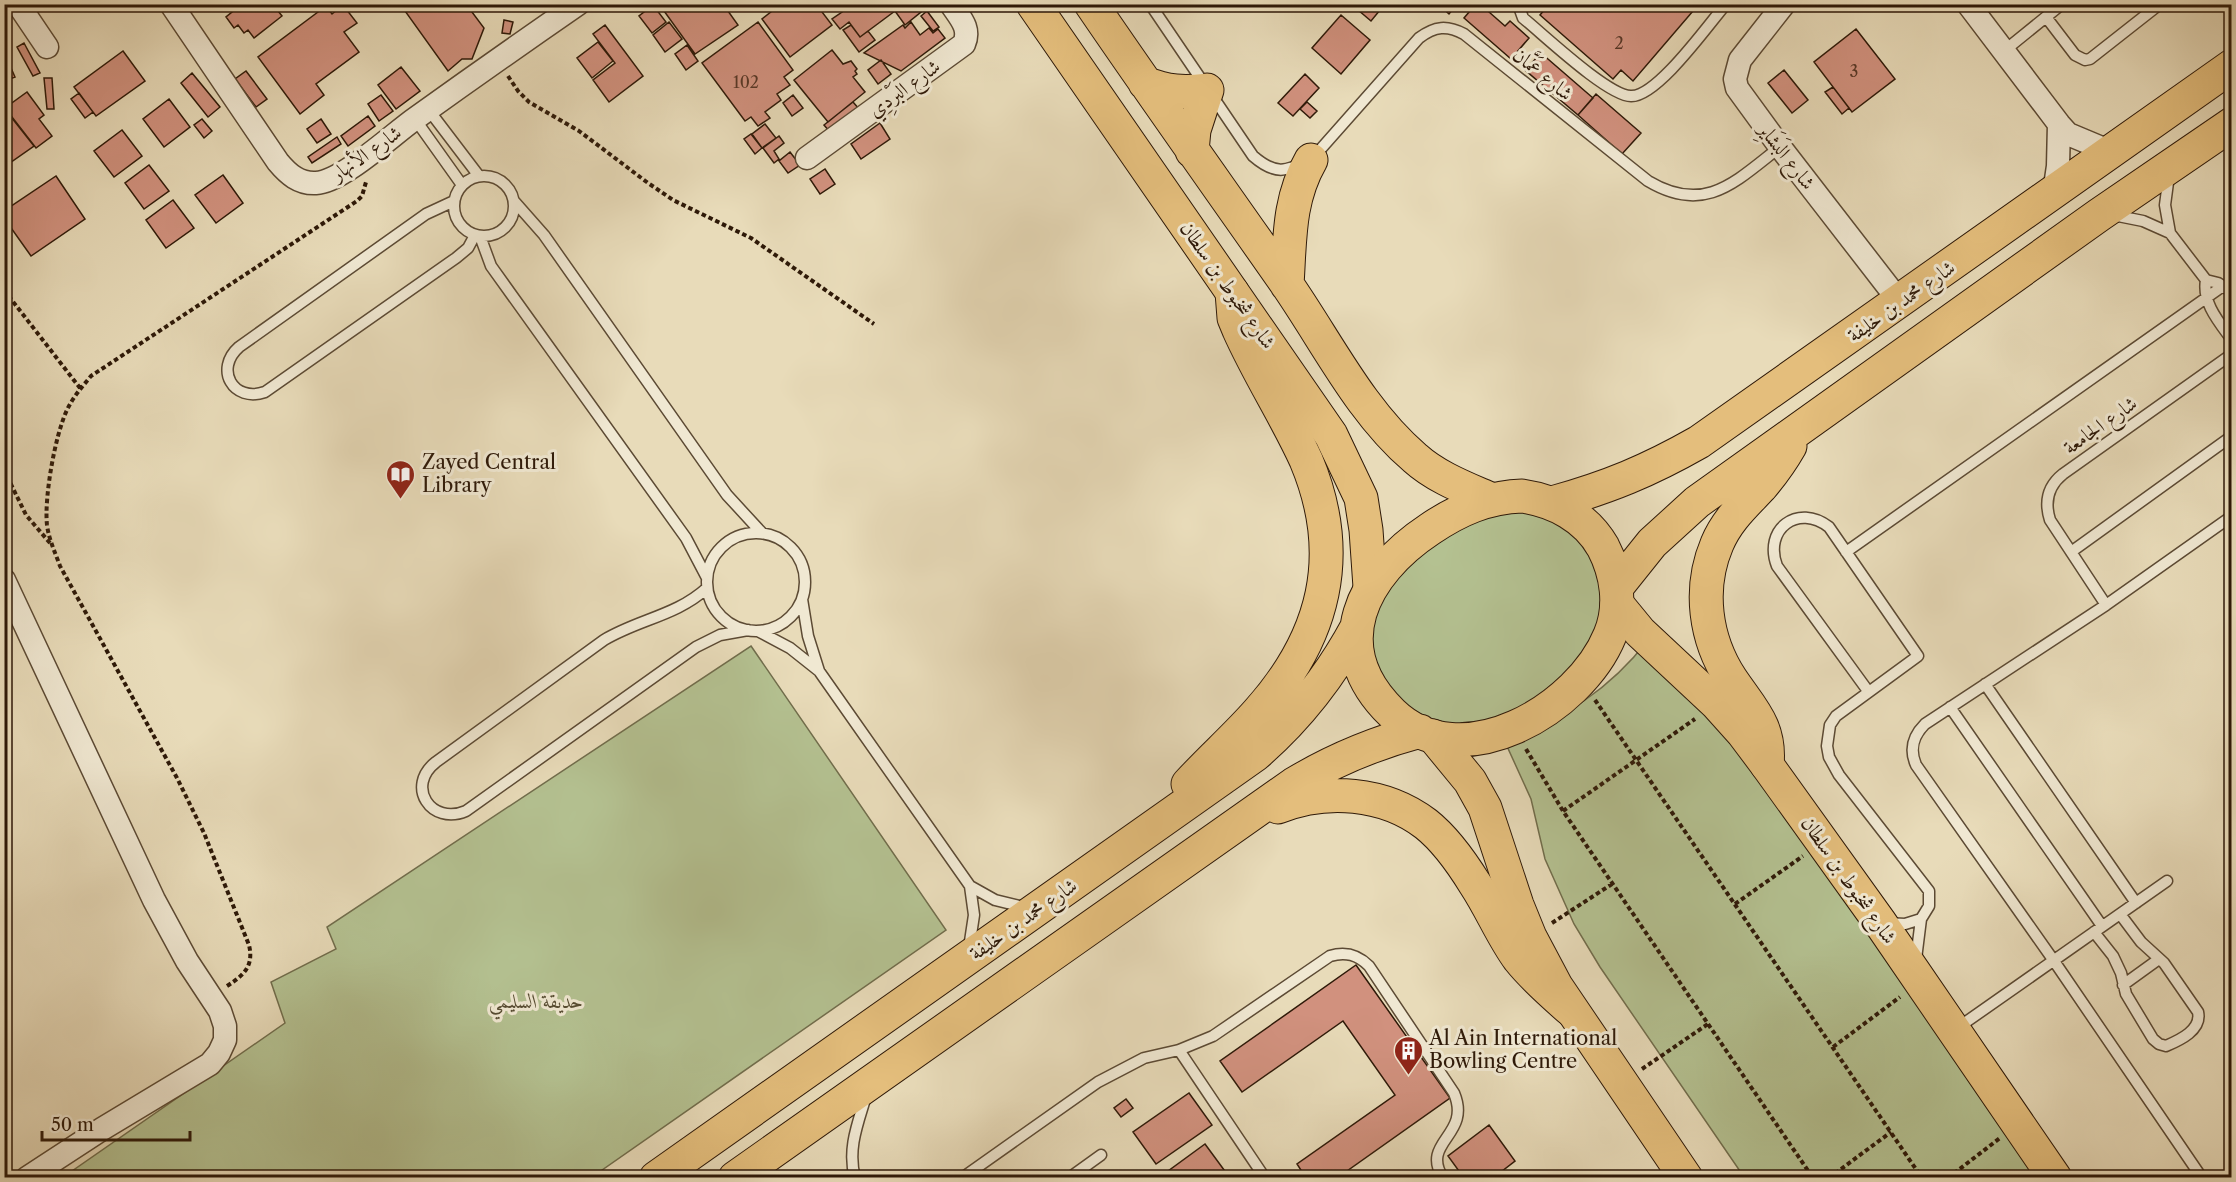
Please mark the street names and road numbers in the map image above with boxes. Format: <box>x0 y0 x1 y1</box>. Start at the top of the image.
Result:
street label: شارع عَمَّان <box>1504 39 1581 110</box>
street label: شارع البَرْدِي <box>862 51 948 127</box>
street label: شارع البَشَايِر <box>1748 115 1822 198</box>
street label: شارع الأنهار <box>323 118 409 192</box>
street label: شارع شخبوط بن سلطان <box>1170 217 1281 357</box>
street label: شارع محمد بن خليفة <box>1843 255 1963 352</box>
street label: شارع الجامعة <box>2059 391 2145 464</box>
street label: شارع شخبوط بن سلطان <box>1791 812 1902 952</box>
street label: شارع محمد بن خليفة <box>965 873 1085 970</box>

